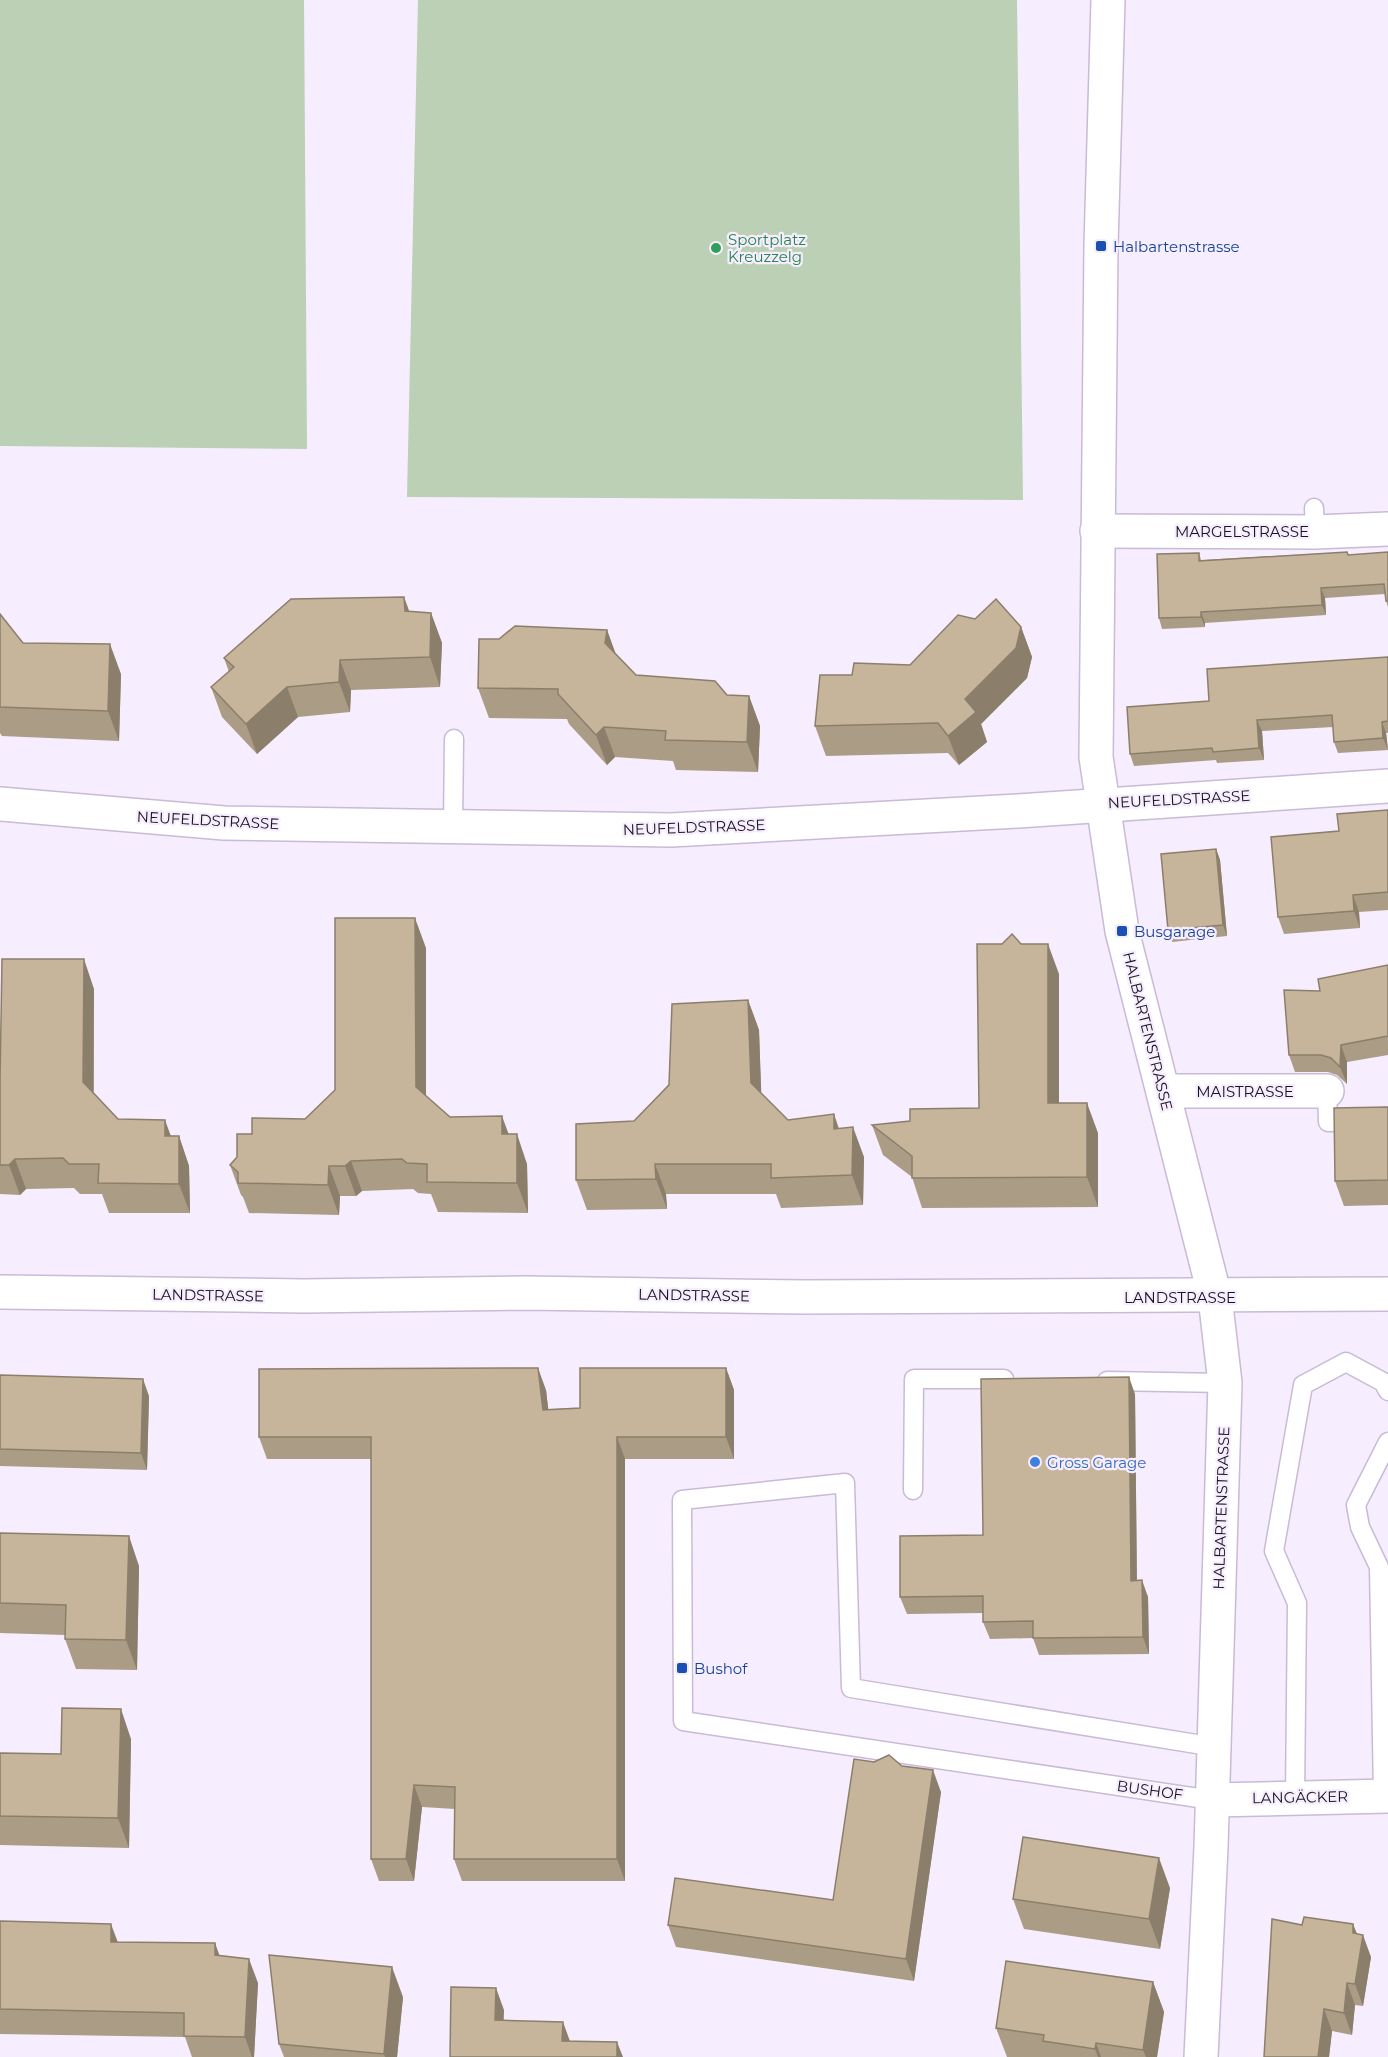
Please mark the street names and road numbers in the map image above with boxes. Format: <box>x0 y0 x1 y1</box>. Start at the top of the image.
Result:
street label: MARGELSTRASSE <box>1175 522 1309 541</box>
street label: NEUFELDSTRASSE <box>1107 786 1251 812</box>
street label: NEUFELDSTRASSE <box>136 807 280 833</box>
street label: NEUFELDSTRASSE <box>622 815 766 839</box>
street label: HALBARTENSTRASSE <box>1119 950 1177 1112</box>
street label: MAISTRASSE <box>1196 1082 1294 1101</box>
street label: LANDSTRASSE <box>152 1285 264 1305</box>
street label: LANDSTRASSE <box>638 1285 750 1305</box>
street label: LANDSTRASSE <box>1124 1288 1236 1307</box>
street label: HALBARTENSTRASSE <box>1209 1426 1233 1590</box>
street label: BUSHOF <box>1116 1776 1184 1804</box>
street label: LANGÄCKER <box>1252 1787 1348 1807</box>

